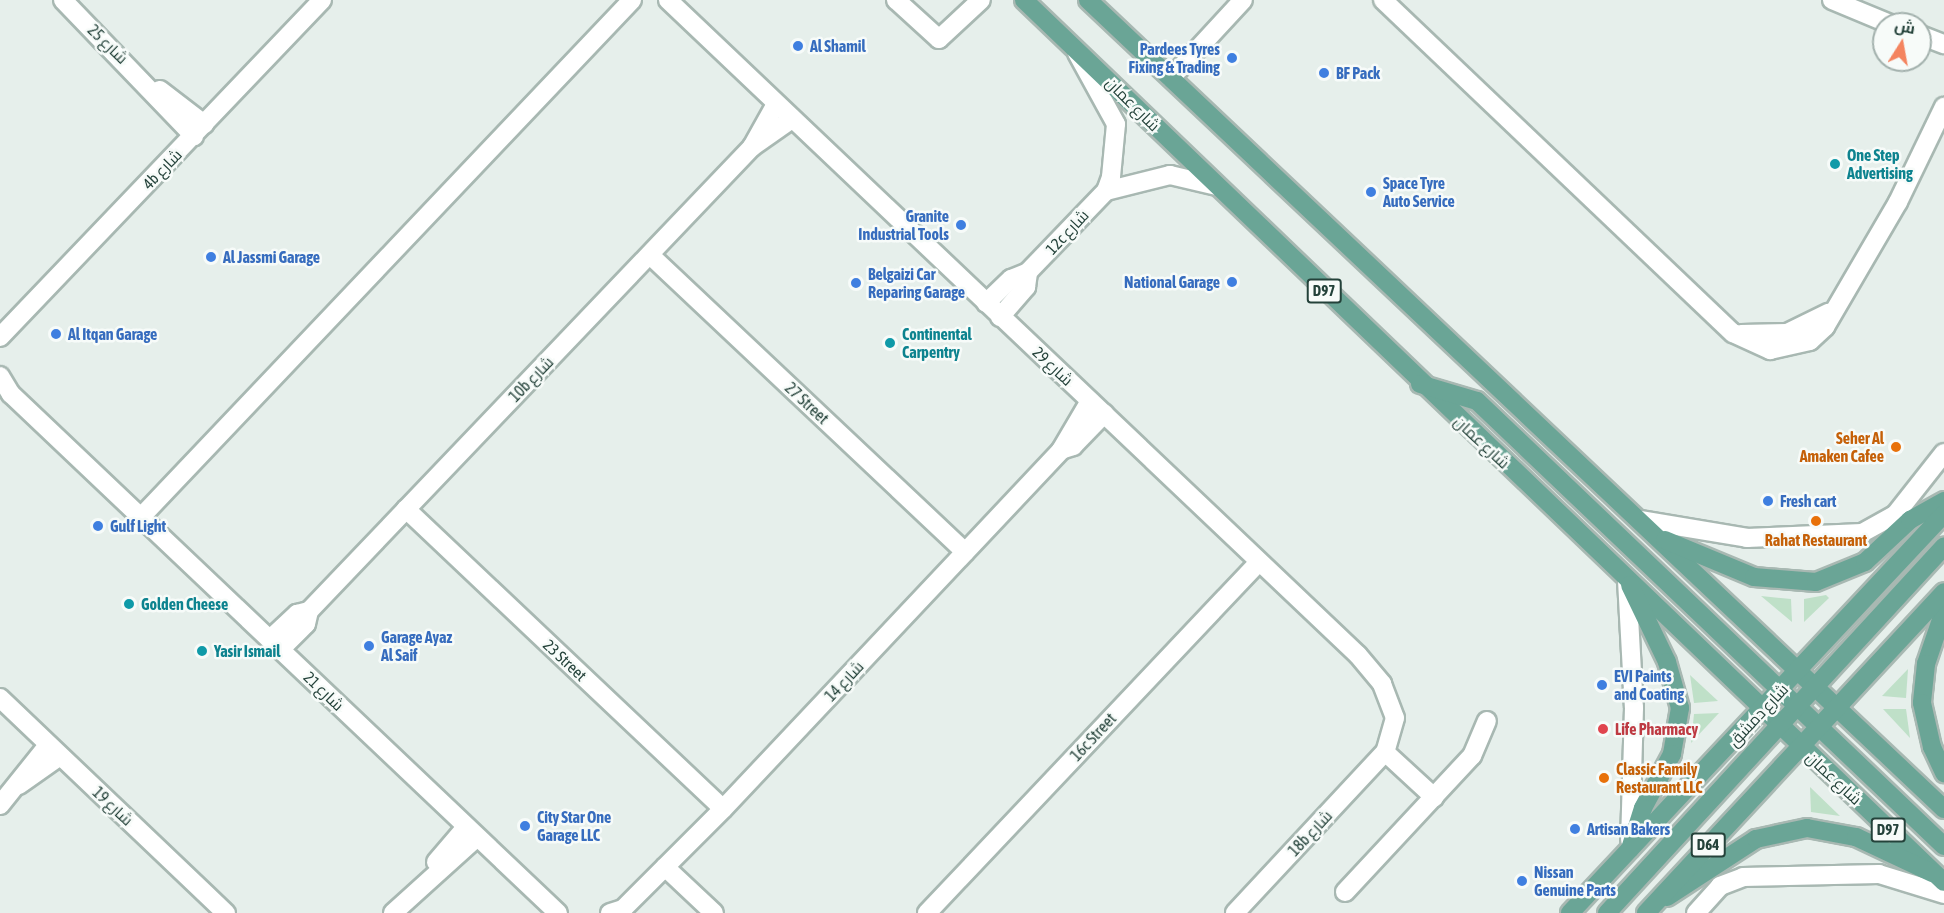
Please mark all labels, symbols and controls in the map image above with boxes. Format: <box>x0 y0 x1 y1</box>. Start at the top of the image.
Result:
north arrow <box>1872 12 1932 72</box>
text: ش <box>1893 16 1917 37</box>
street label: شارع 25 <box>84 20 132 68</box>
place label: Al Shamil <box>810 36 866 56</box>
marker: Al Shamil <box>791 39 805 53</box>
place label: Pardees Tyres Fixing & Trading <box>1129 39 1220 77</box>
marker: Pardees Tyres Fixing & Trading <box>1225 51 1239 65</box>
place label: BF Pack <box>1336 63 1380 83</box>
marker: BF Pack <box>1317 66 1331 80</box>
street label: شارع عمان <box>1102 73 1164 135</box>
street label: 4b شارع <box>138 145 186 193</box>
place label: One Step Advertising <box>1847 145 1913 183</box>
marker: One Step Advertising <box>1828 157 1842 171</box>
place label: Space Tyre Auto Service <box>1383 173 1455 211</box>
marker: Space Tyre Auto Service <box>1364 185 1378 199</box>
place label: Granite Industrial Tools <box>858 206 949 244</box>
street label: 12c شارع <box>1042 206 1092 258</box>
marker: Granite Industrial Tools <box>954 218 968 232</box>
place label: Al Jassmi Garage <box>223 247 320 267</box>
marker: Al Jassmi Garage <box>204 250 218 264</box>
place label: Belgaizi Car Reparing Garage <box>868 264 965 302</box>
place label: National Garage <box>1124 272 1220 292</box>
marker: National Garage <box>1225 275 1239 289</box>
marker: Belgaizi Car Reparing Garage <box>849 276 863 290</box>
road number: D97 <box>1306 279 1342 303</box>
place label: Al Itqan Garage <box>68 324 157 344</box>
place label: Continental Carpentry <box>902 324 972 362</box>
marker: Al Itqan Garage <box>49 327 63 341</box>
marker: Continental Carpentry <box>883 336 897 350</box>
street label: شارع 29 <box>1029 343 1077 389</box>
street label: 10b شارع <box>505 352 557 406</box>
street label: 27 Street <box>781 378 833 428</box>
street label: شارع عمان <box>1450 412 1514 472</box>
place label: Seher Al Amaken Cafee <box>1800 428 1884 466</box>
marker: Seher Al Amaken Cafee <box>1889 440 1903 454</box>
place label: Fresh cart <box>1780 491 1836 511</box>
marker: Fresh cart <box>1761 494 1775 508</box>
marker: Rahat Restaurant <box>1809 514 1823 528</box>
place label: Gulf Light <box>110 516 166 536</box>
marker: Gulf Light <box>91 519 105 533</box>
place label: Rahat Restaurant <box>1765 530 1867 550</box>
place label: Golden Cheese <box>141 594 228 614</box>
marker: Golden Cheese <box>122 597 136 611</box>
place label: Garage Ayaz Al Saif <box>381 627 452 665</box>
street label: 23 Street <box>539 635 591 685</box>
marker: Garage Ayaz Al Saif <box>362 639 376 653</box>
place label: Yasir Ismail <box>214 641 280 661</box>
marker: Yasir Ismail <box>195 644 209 658</box>
street label: شارع 14 <box>821 657 867 705</box>
place label: EVI Paints and Coating <box>1614 666 1684 704</box>
street label: شارع 21 <box>300 667 348 715</box>
marker: EVI Paints and Coating <box>1595 678 1609 692</box>
street label: شارع دمشق <box>1724 679 1792 751</box>
street label: 16c Street <box>1066 709 1120 765</box>
place label: Life Pharmacy <box>1615 719 1698 739</box>
marker: Life Pharmacy <box>1596 722 1610 736</box>
street label: شارع عمان <box>1802 748 1866 808</box>
place label: Classic Family Restaurant LLC <box>1616 759 1702 797</box>
marker: Classic Family Restaurant LLC <box>1597 771 1611 785</box>
street label: شارع 19 <box>89 783 137 829</box>
street label: 18b شارع <box>1284 806 1336 860</box>
place label: City Star One Garage LLC <box>537 807 611 845</box>
road number: D97 <box>1870 818 1906 842</box>
marker: City Star One Garage LLC <box>518 819 532 833</box>
place label: Artisan Bakers <box>1587 819 1670 839</box>
marker: Artisan Bakers <box>1568 822 1582 836</box>
road number: D64 <box>1690 833 1726 857</box>
place label: Nissan Genuine Parts <box>1534 862 1616 900</box>
marker: Nissan Genuine Parts <box>1515 874 1529 888</box>

